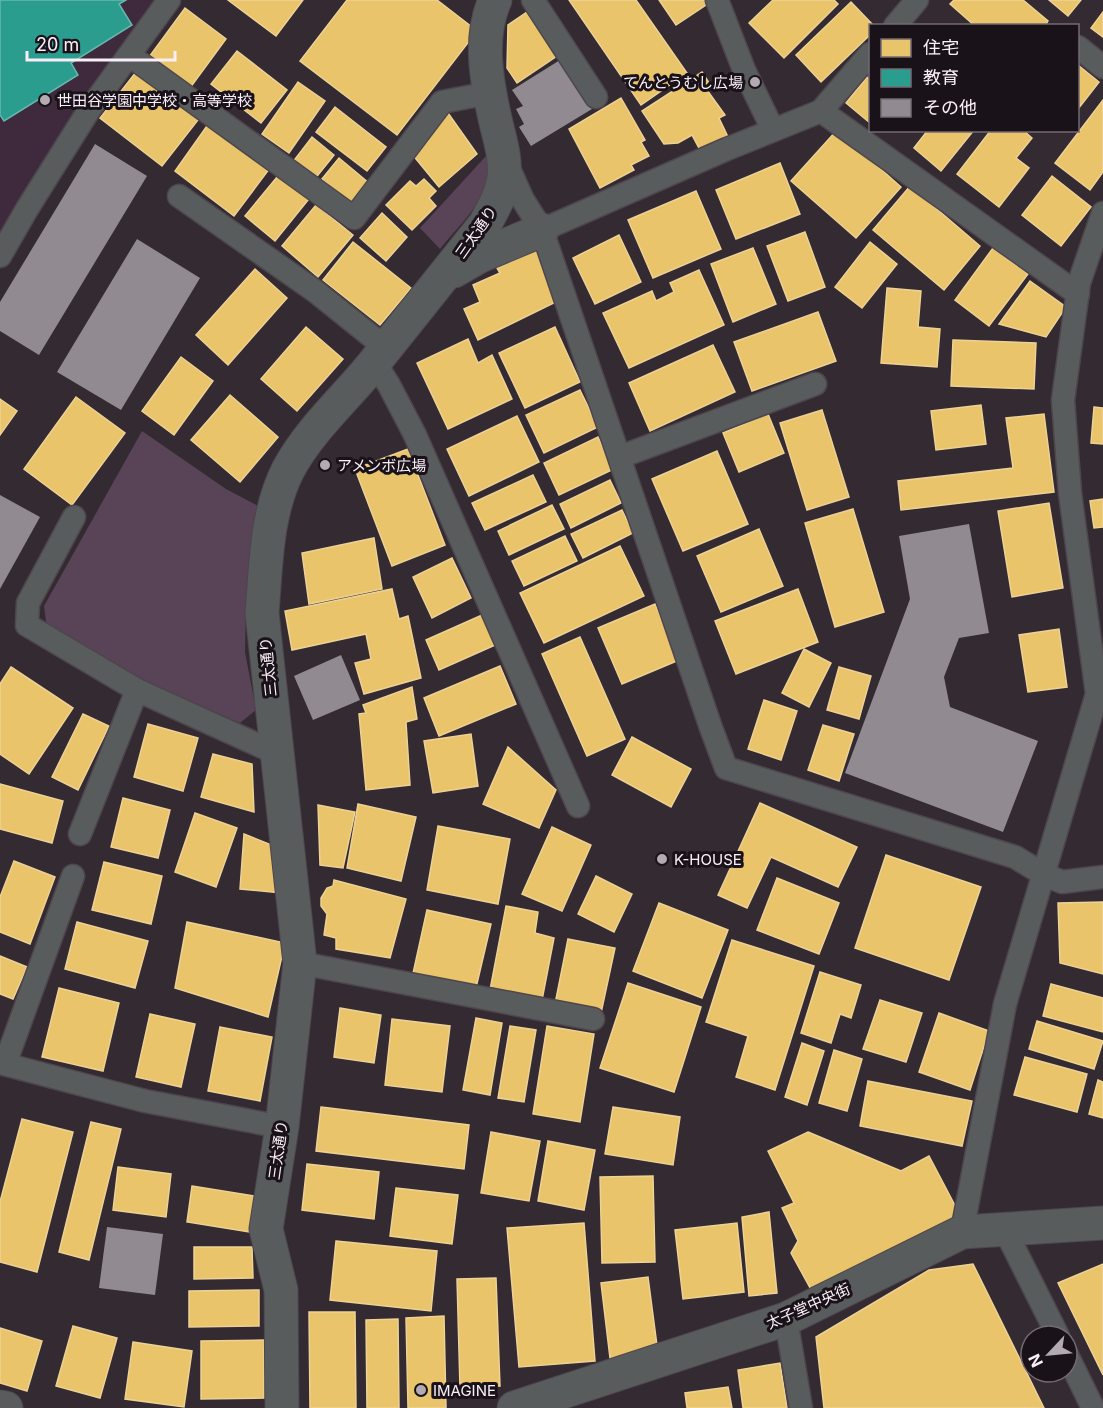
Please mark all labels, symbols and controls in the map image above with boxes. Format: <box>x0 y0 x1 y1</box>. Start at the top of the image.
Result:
scale bar <box>27 24 176 62</box>
legend <box>869 24 1079 132</box>
text: 20 m <box>36 34 79 55</box>
text: 住宅 <box>923 37 959 58</box>
text: 教育 <box>923 67 959 88</box>
place label: てんとうむし広場 <box>623 73 743 92</box>
marker: てんとうむし広場 <box>748 75 762 89</box>
place label: 世田谷学園中学校・高等学校 <box>57 91 252 110</box>
marker: 世田谷学園中学校・高等学校 <box>38 93 52 107</box>
text: その他 <box>923 97 977 118</box>
street label: 三太通り <box>451 202 501 262</box>
place label: アメンボ広場 <box>337 456 426 475</box>
marker: アメンボ広場 <box>318 458 332 472</box>
street label: 三太通り <box>255 636 281 698</box>
place label: K-HOUSE <box>674 850 742 869</box>
marker: K-HOUSE <box>655 852 669 866</box>
street label: 三太通り <box>264 1119 292 1181</box>
street label: 太子堂中央街 <box>763 1279 853 1333</box>
north arrow <box>1019 1324 1079 1384</box>
text: N <box>1024 1351 1047 1370</box>
place label: IMAGINE <box>433 1381 496 1400</box>
marker: IMAGINE <box>414 1383 428 1397</box>

